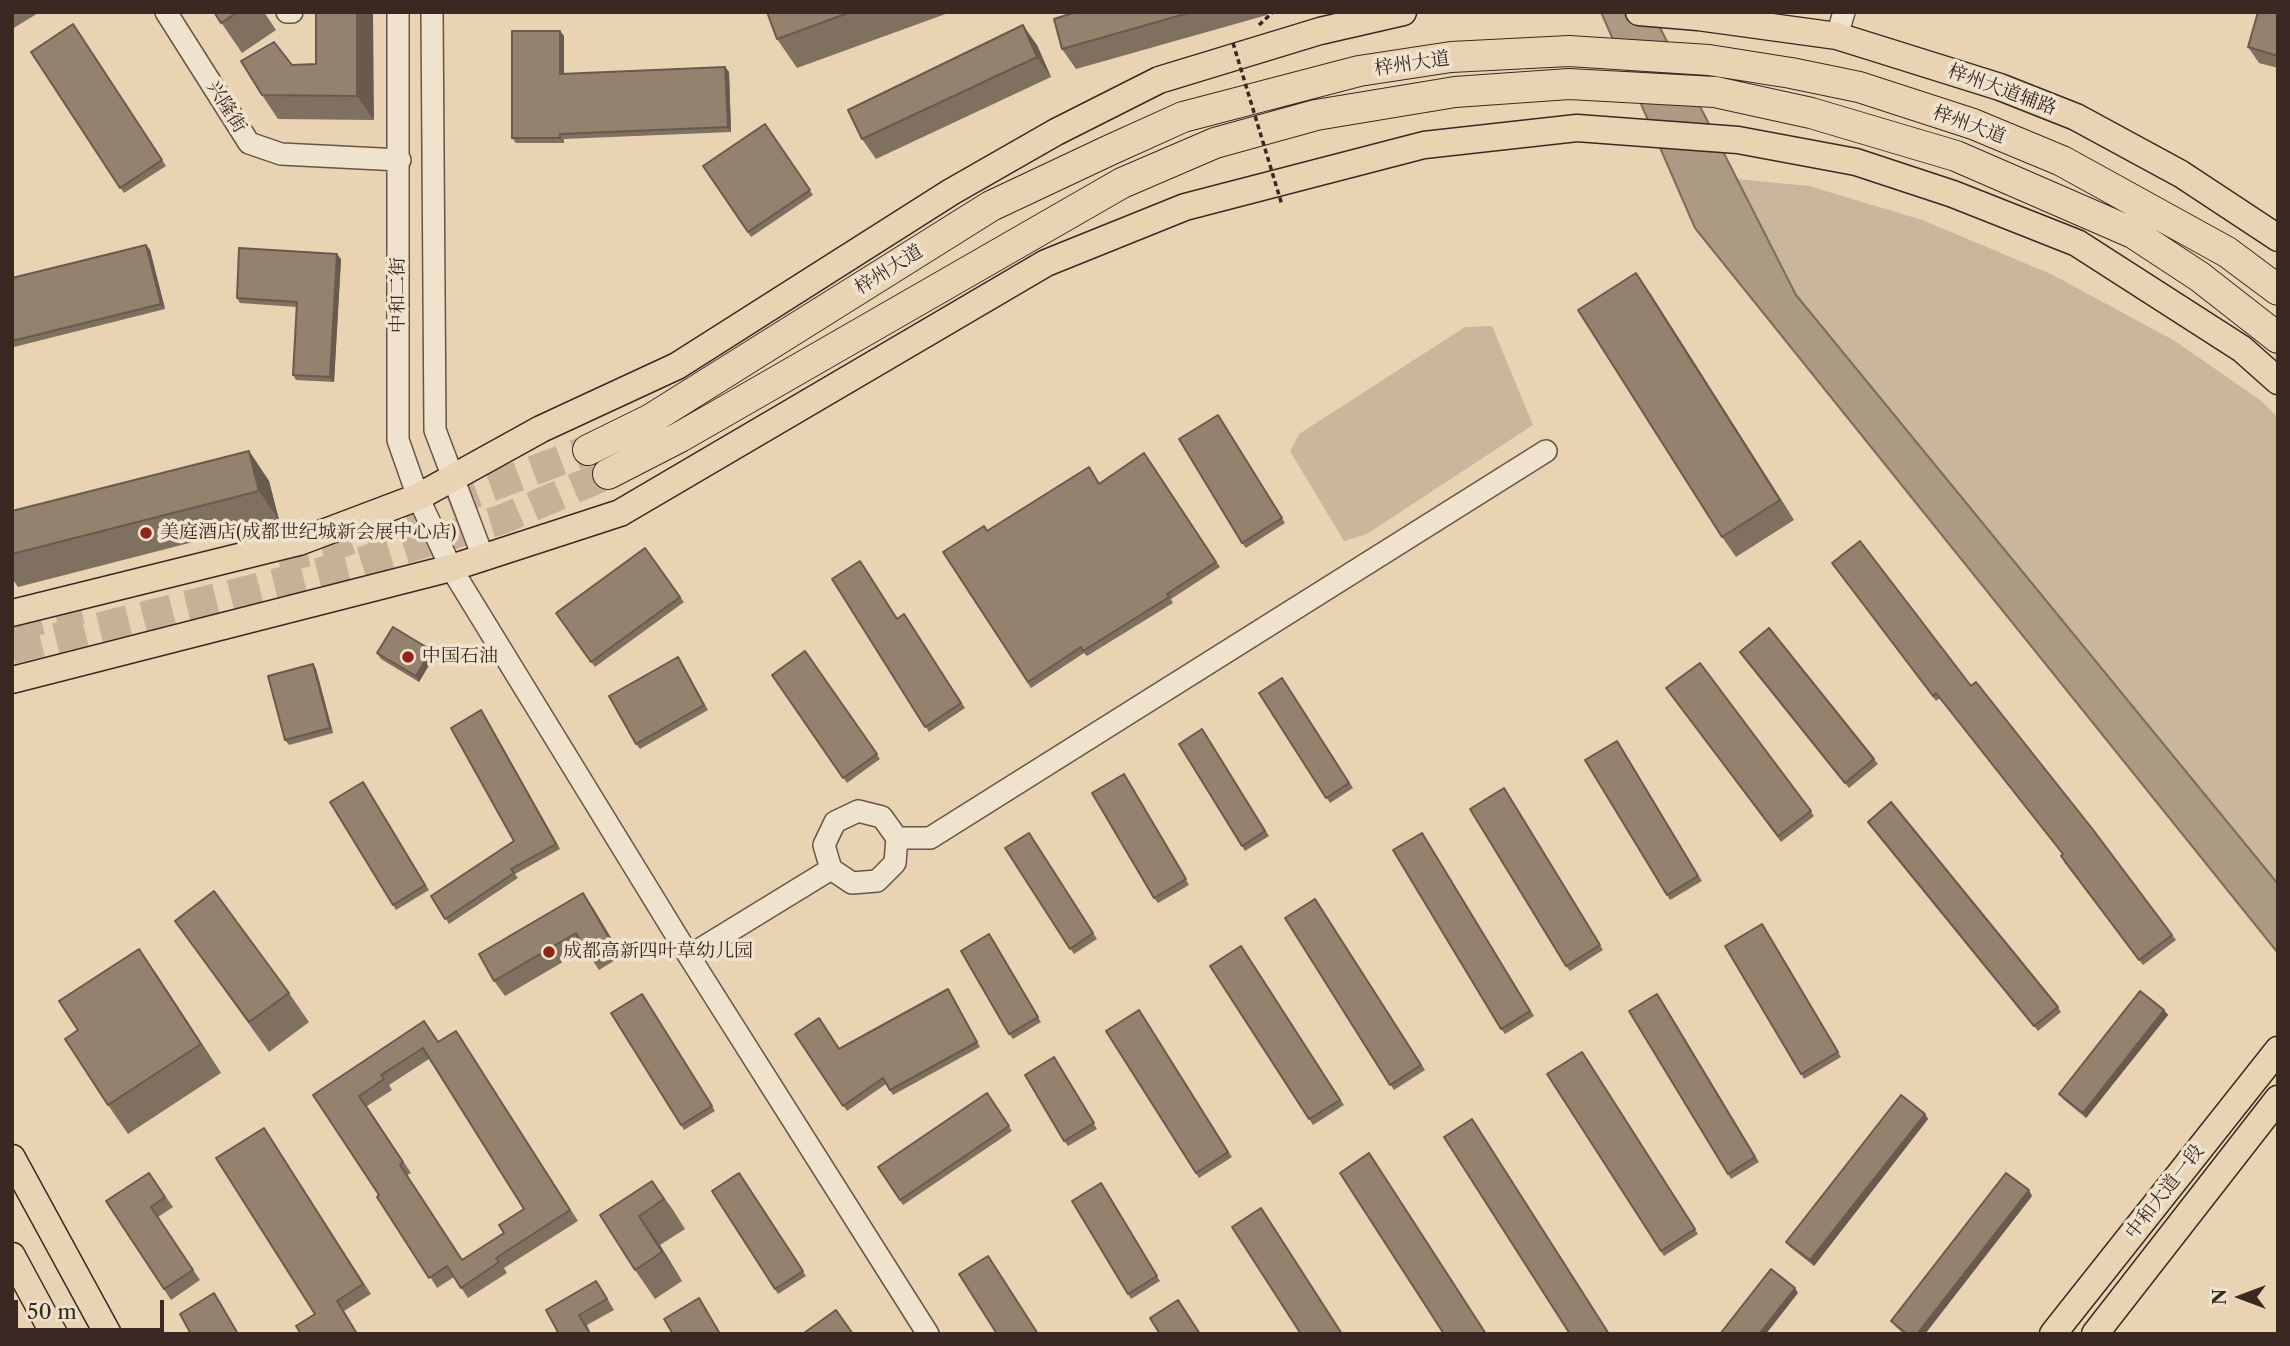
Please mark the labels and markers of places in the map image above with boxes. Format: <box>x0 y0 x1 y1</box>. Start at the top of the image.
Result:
place label: 美庭酒店(成都世纪城新会展中心店) <box>160 522 457 544</box>
marker: 美庭酒店(成都世纪城新会展中心店) <box>138 525 154 541</box>
place label: 中国石油 <box>422 646 498 668</box>
marker: 中国石油 <box>400 649 416 665</box>
place label: 成都高新四叶草幼儿园 <box>563 941 753 963</box>
marker: 成都高新四叶草幼儿园 <box>541 944 557 960</box>

